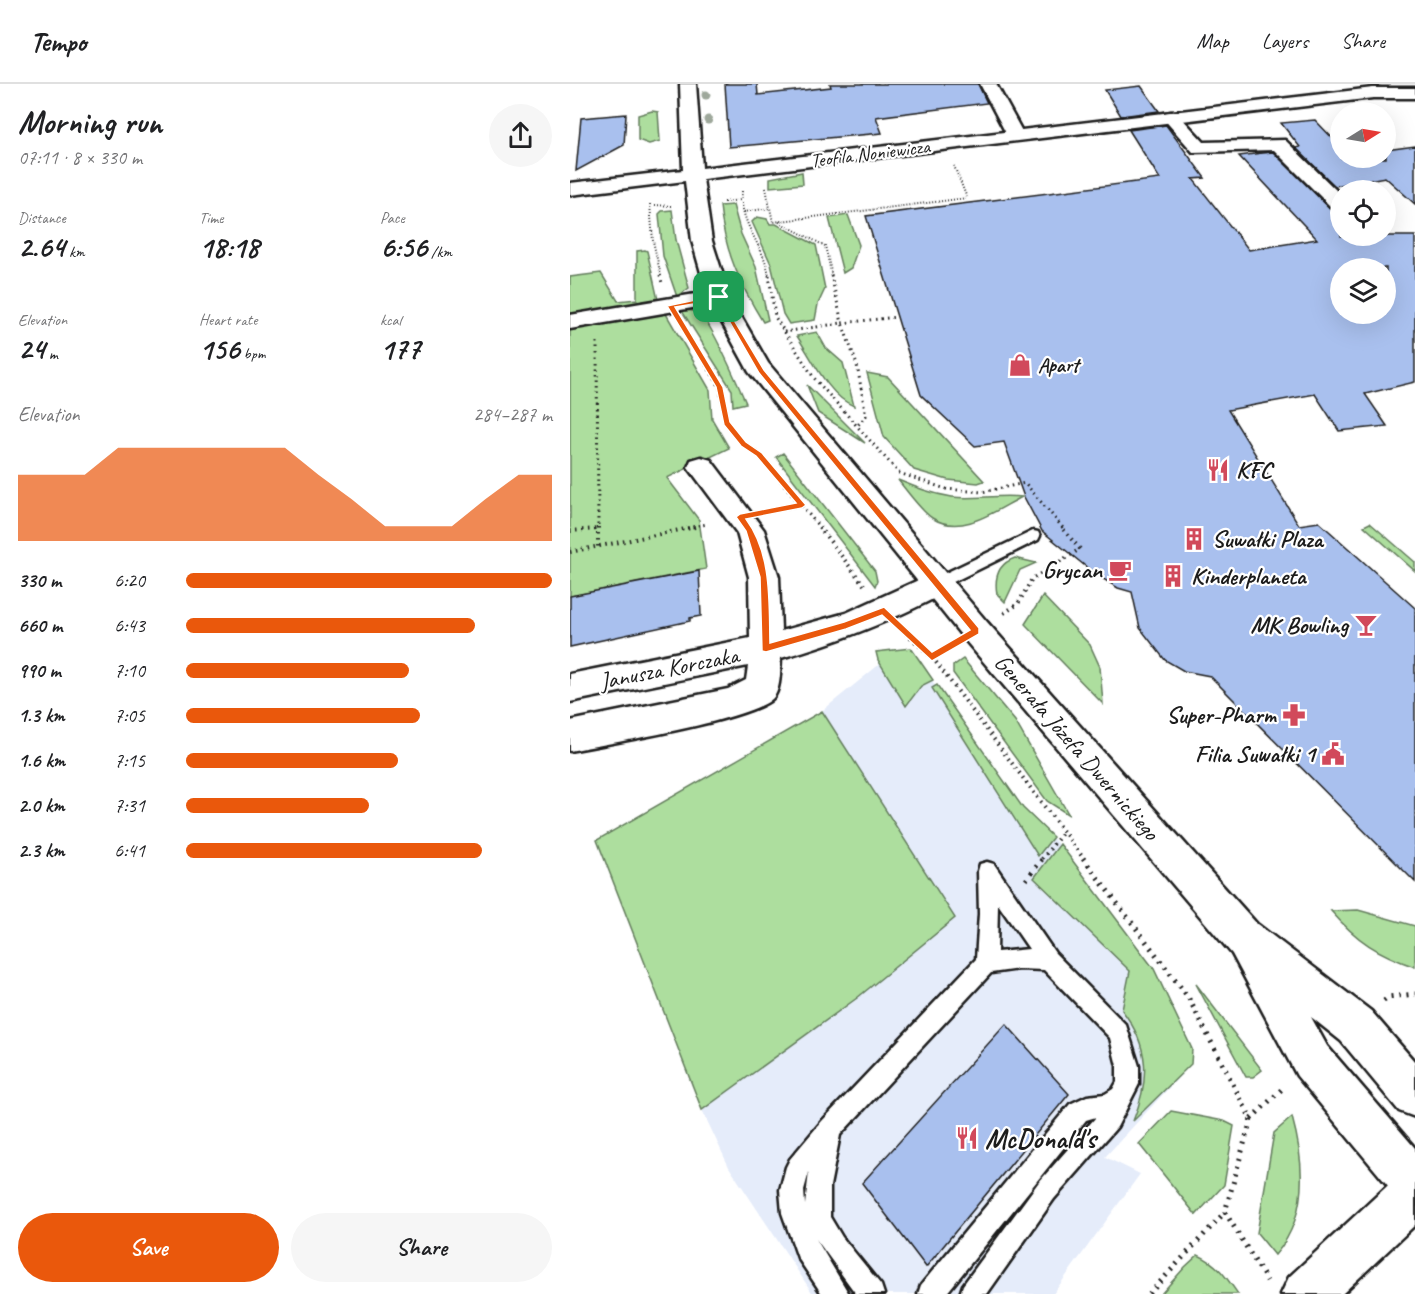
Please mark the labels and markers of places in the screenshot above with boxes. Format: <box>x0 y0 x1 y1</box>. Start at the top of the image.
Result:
pin <box>693 271 744 322</box>
shop icon: Apart <box>1007 352 1033 378</box>
place label: Apart <box>1038 353 1082 378</box>
place label: KFC <box>1236 455 1275 485</box>
restaurant icon: KFC <box>1205 457 1231 483</box>
place label: Suwałki Plaza <box>1212 524 1325 554</box>
building icon: Suwałki Plaza <box>1181 526 1207 552</box>
place label: Grycan <box>1042 555 1103 585</box>
cafe icon: Grycan <box>1107 557 1133 583</box>
place label: Kinderplaneta <box>1191 561 1308 591</box>
building icon: Kinderplaneta <box>1160 563 1186 589</box>
place label: MK Bowling <box>1251 610 1350 640</box>
bar icon: MK Bowling <box>1353 612 1379 638</box>
place label: Super-Pharm <box>1166 700 1277 730</box>
pharmacy icon: Super-Pharm <box>1281 702 1307 728</box>
place label: Filia Suwałki 1 <box>1195 739 1318 769</box>
public building icon: Filia Suwałki 1 <box>1320 741 1346 767</box>
place label: McDonald's <box>985 1121 1099 1156</box>
restaurant icon: McDonald's <box>954 1125 980 1151</box>

